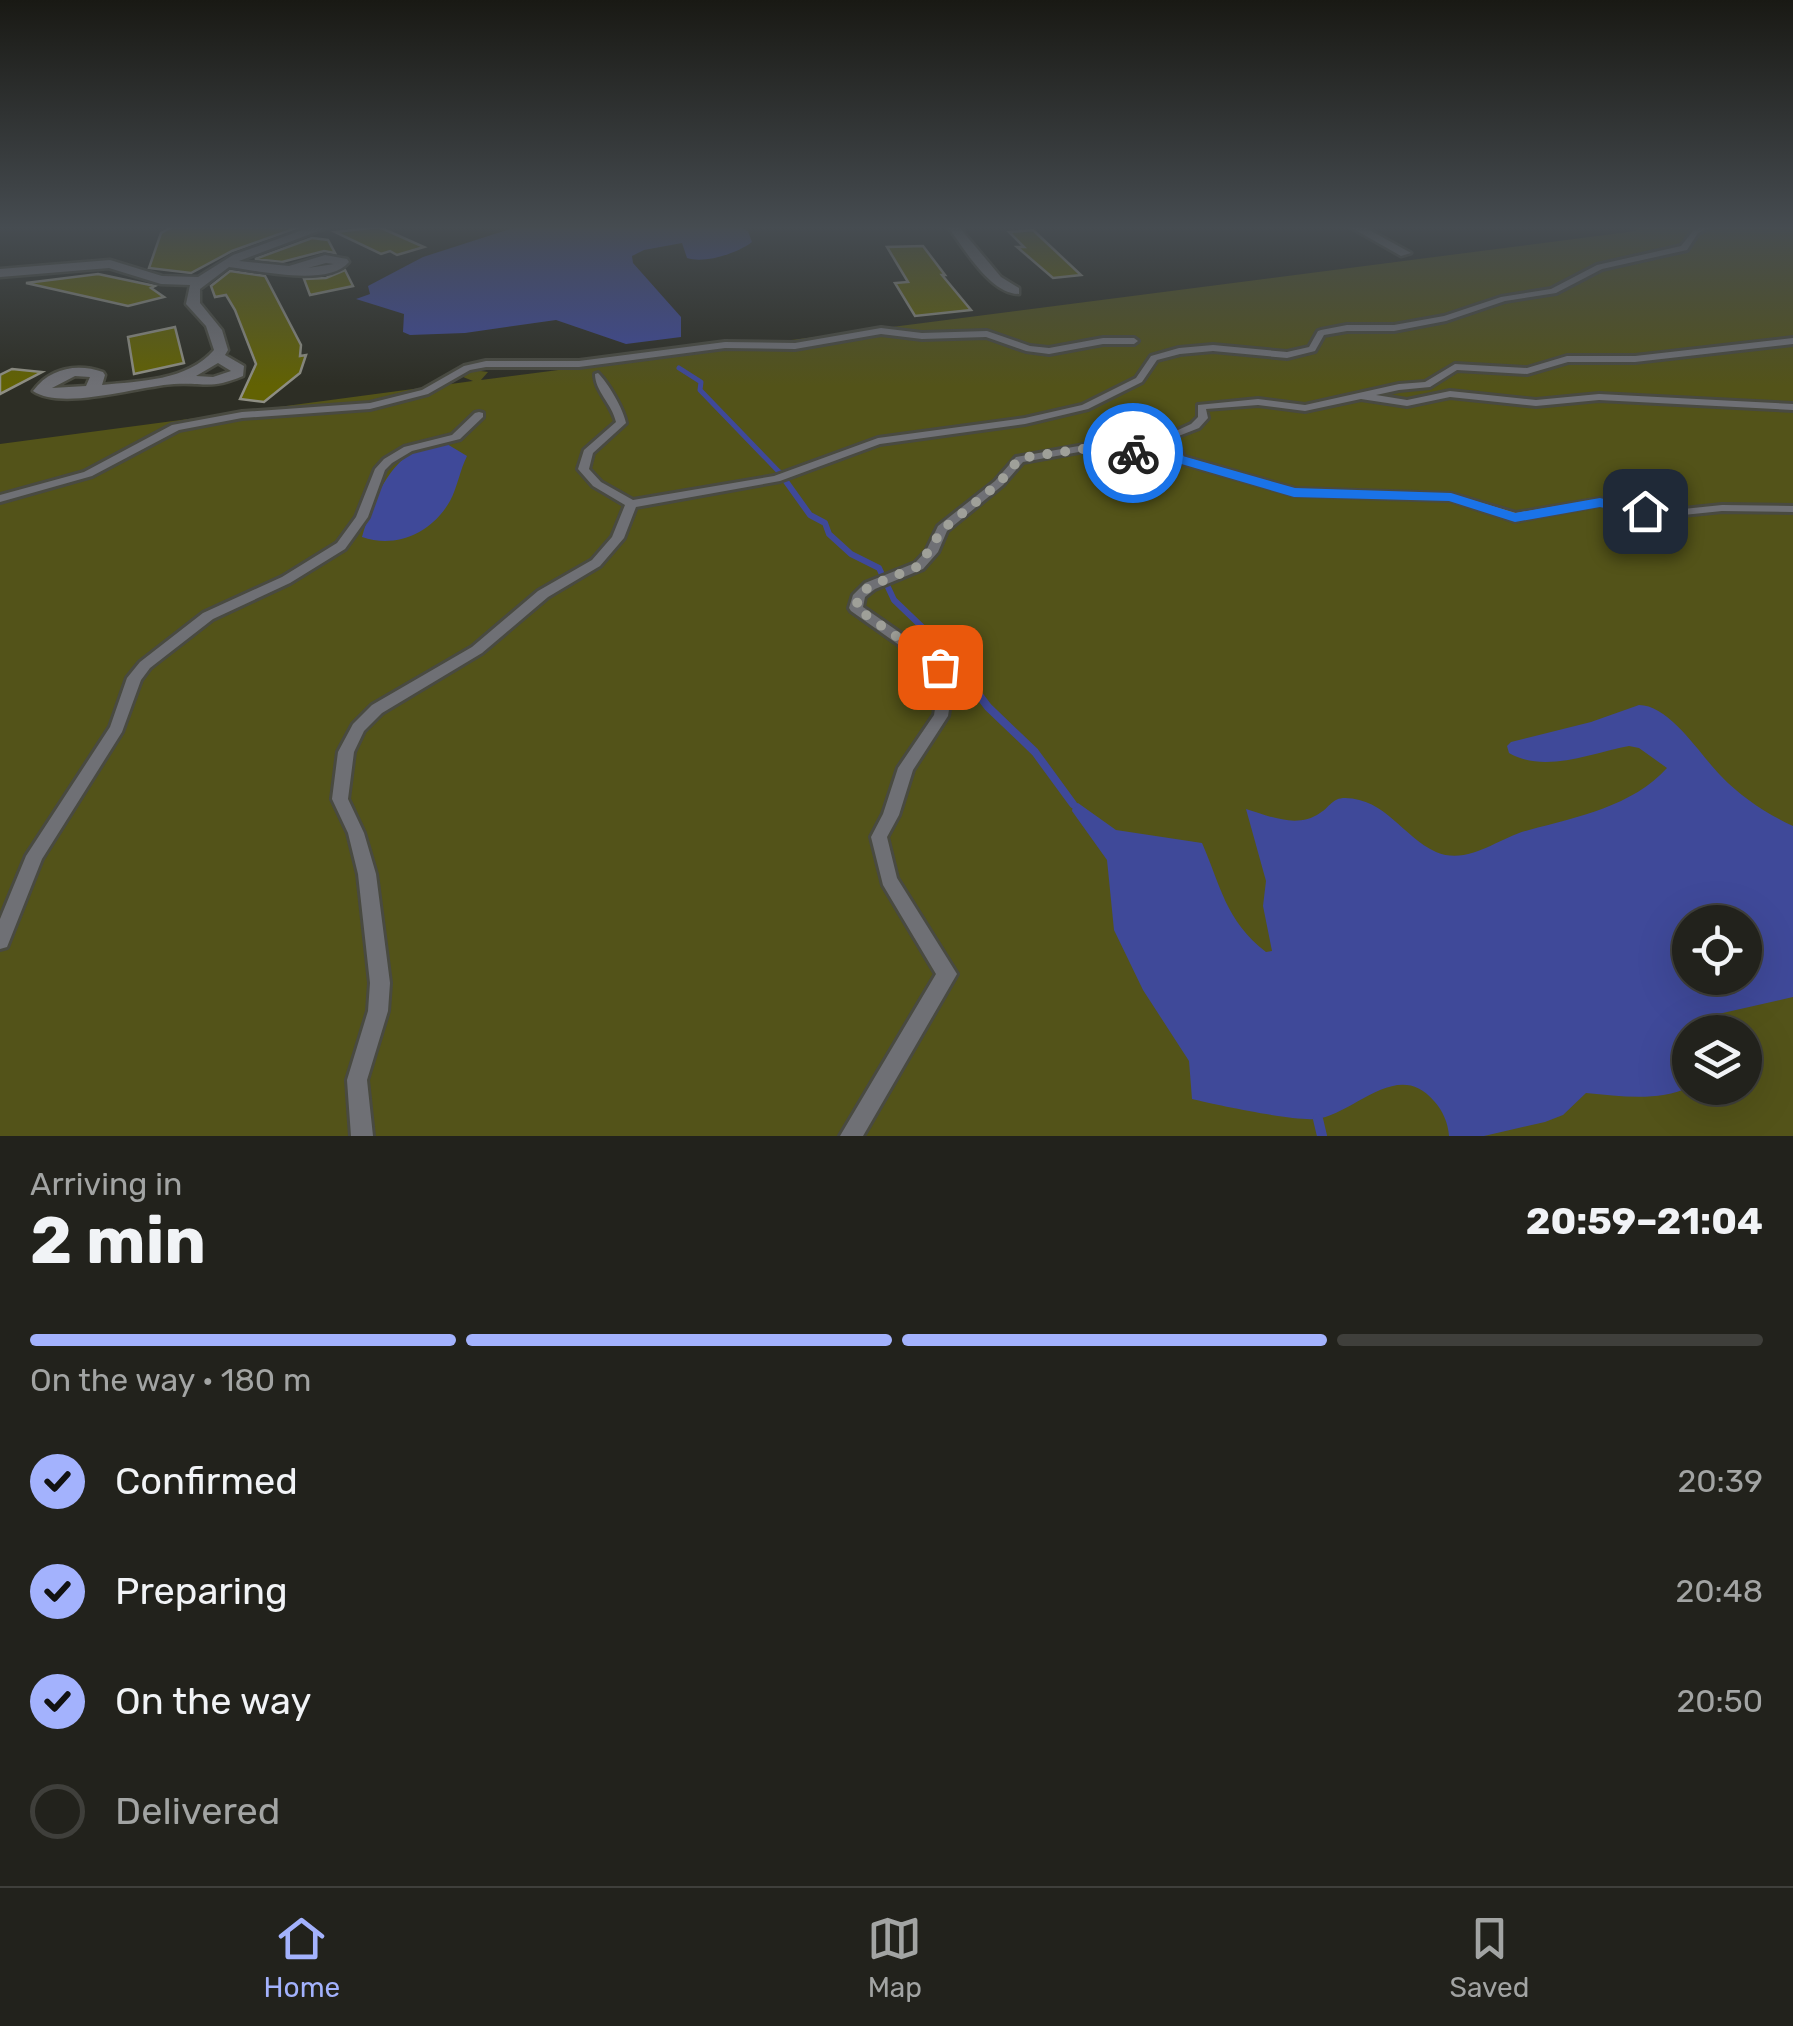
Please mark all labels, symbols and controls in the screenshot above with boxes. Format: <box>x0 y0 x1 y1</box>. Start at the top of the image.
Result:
courier <box>1083 403 1183 503</box>
icon: bike <box>1106 426 1161 481</box>
pin <box>1603 469 1688 554</box>
icon: home <box>1618 484 1673 539</box>
pin <box>898 625 983 710</box>
icon: bag <box>913 640 968 695</box>
map controls <box>1672 905 1762 1105</box>
button: locate <box>1672 905 1762 995</box>
button: layers <box>1672 1015 1762 1105</box>
text: Arriving in <box>30 1165 182 1203</box>
text: 20:59–21:04 <box>1526 1198 1763 1244</box>
text: 2 min <box>30 1202 206 1279</box>
text: On the way · 180 m <box>30 1361 311 1399</box>
icon: check <box>30 1454 85 1509</box>
text: Confirmed <box>115 1458 298 1504</box>
text: 20:39 <box>1677 1462 1763 1500</box>
icon: check <box>30 1564 85 1619</box>
text: Preparing <box>115 1568 288 1614</box>
text: 20:48 <box>1675 1572 1763 1610</box>
icon: check <box>30 1674 85 1729</box>
text: On the way <box>115 1678 311 1724</box>
text: 20:50 <box>1676 1682 1763 1720</box>
text: Delivered <box>115 1788 280 1834</box>
tab: Home <box>264 1911 340 2004</box>
tab: Map <box>867 1911 922 2004</box>
tab: Saved <box>1449 1911 1529 2004</box>

